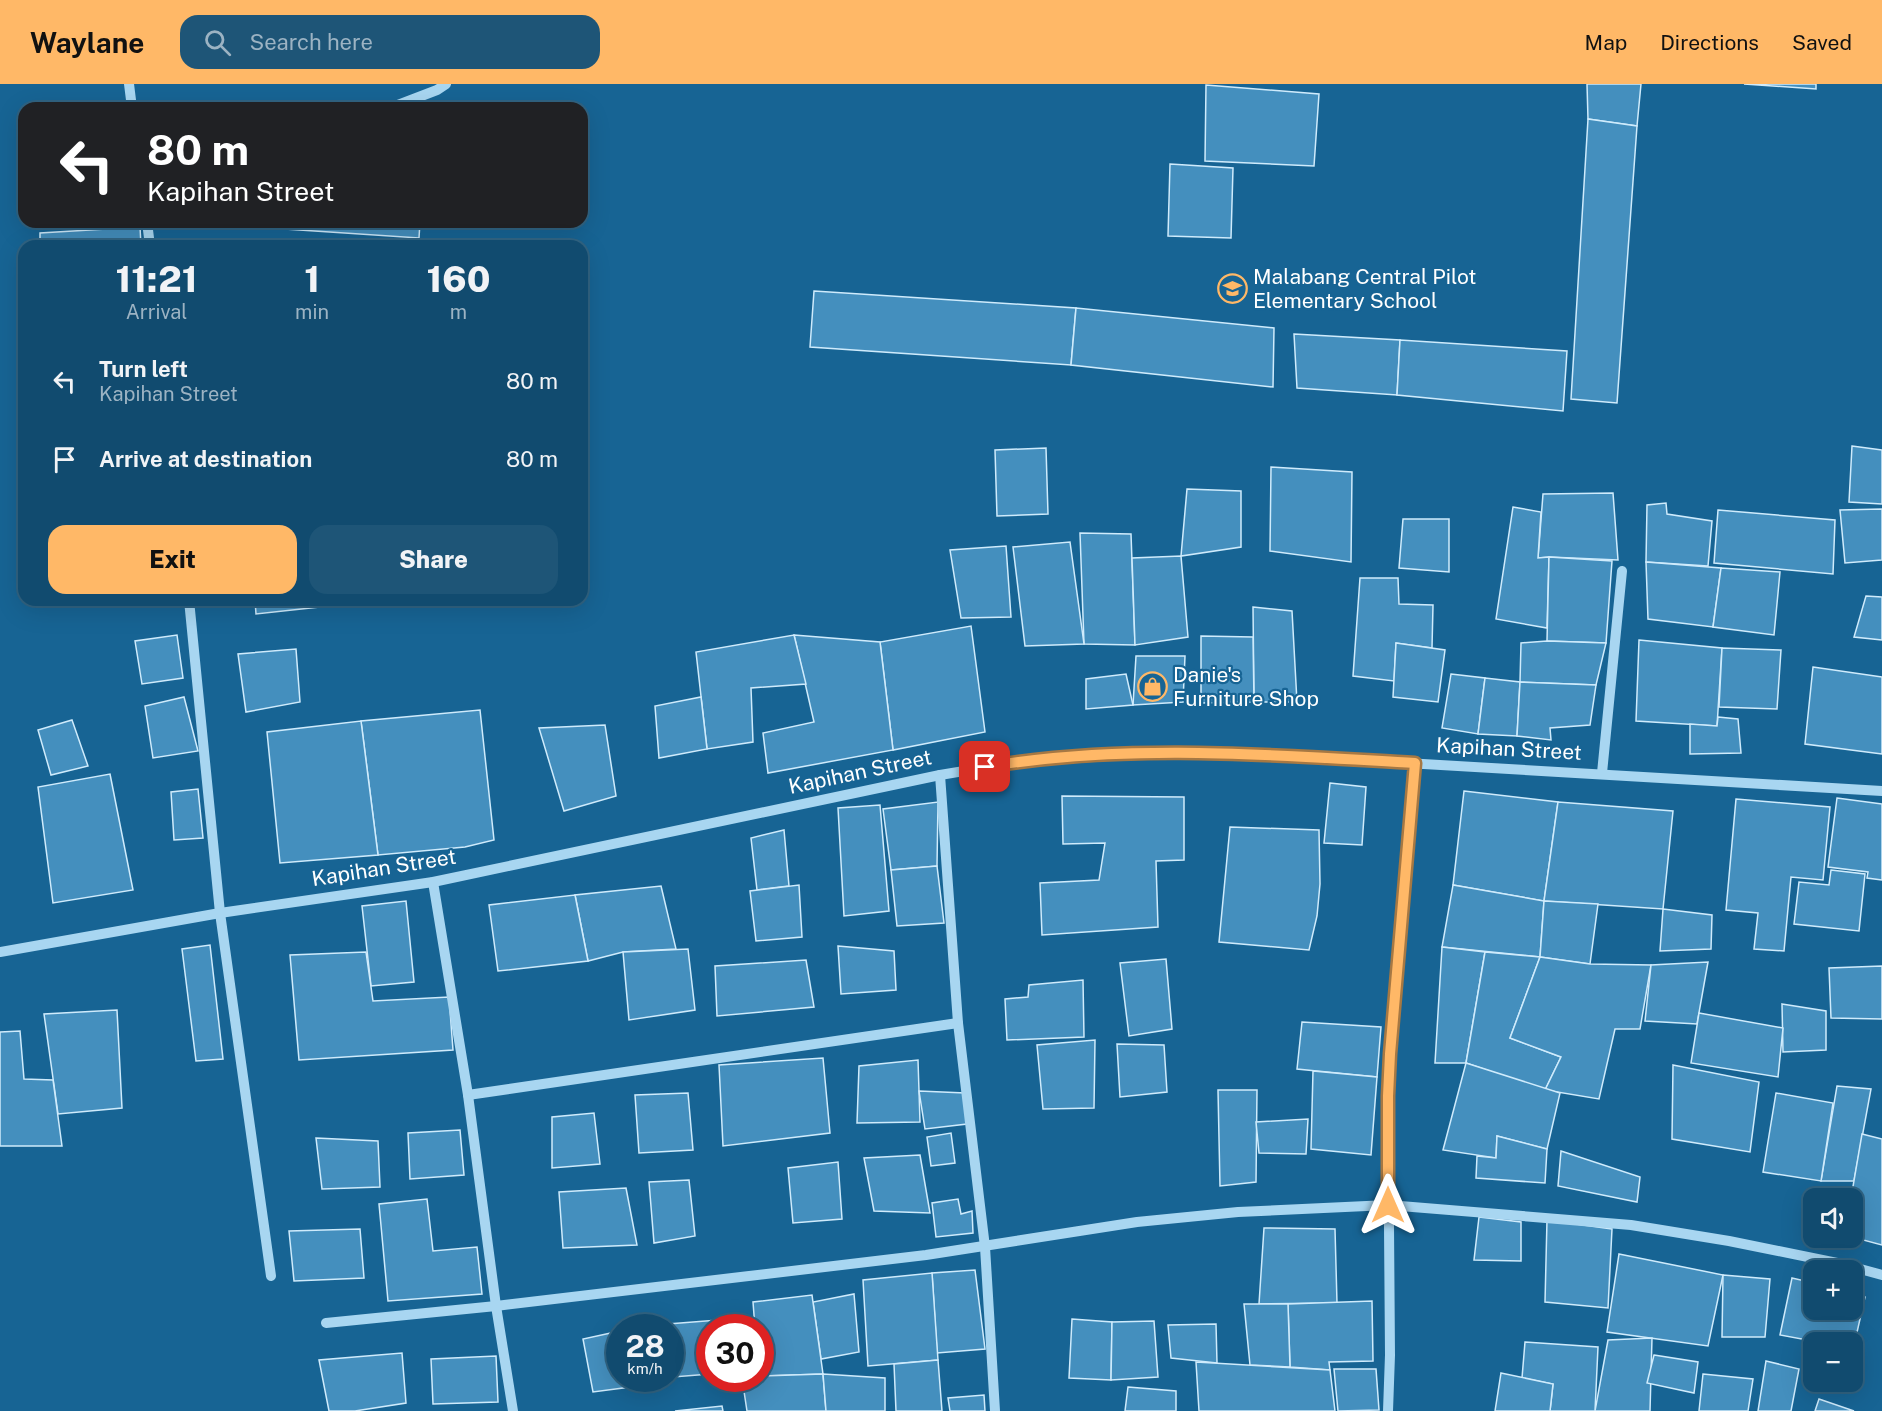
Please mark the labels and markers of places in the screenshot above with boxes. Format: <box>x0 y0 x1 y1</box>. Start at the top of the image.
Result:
place label: Malabang Central Pilot Elementary School <box>1253 264 1476 313</box>
school or university icon: Malabang Central Pilot Elementary School <box>1216 273 1248 305</box>
place label: Danie's Furniture Shop <box>1173 662 1319 711</box>
shop icon: Danie's Furniture Shop <box>1136 671 1168 703</box>
pin <box>959 741 1010 792</box>

